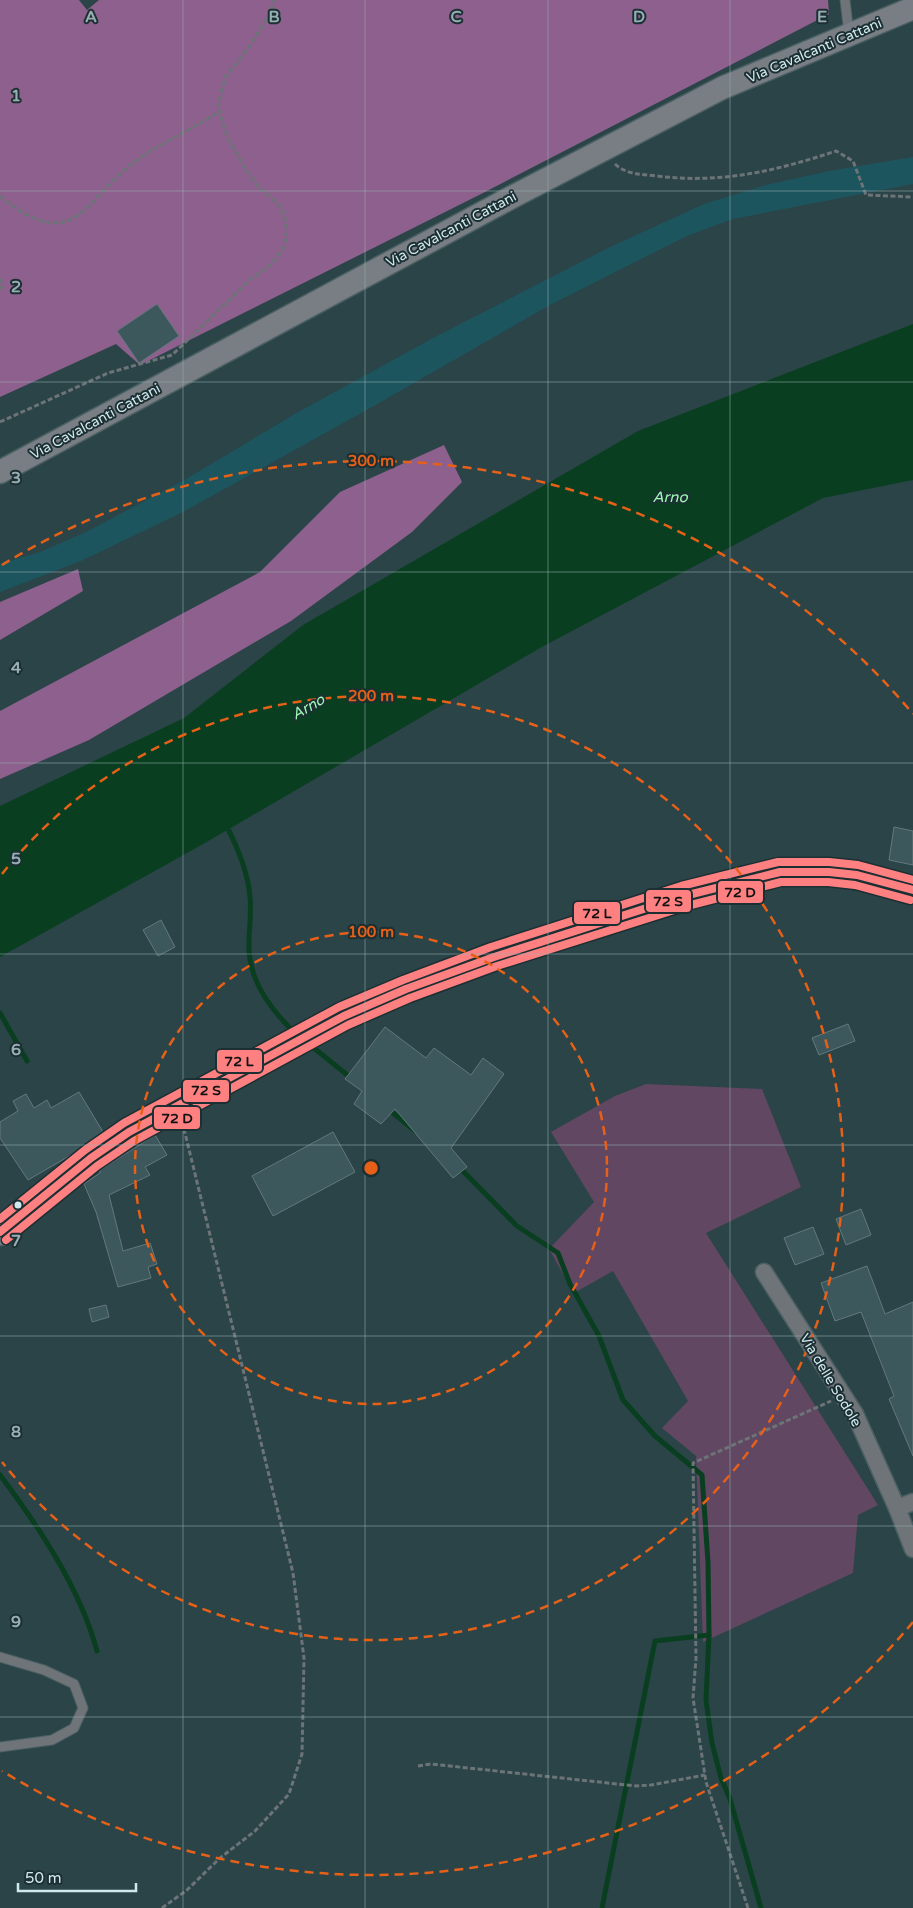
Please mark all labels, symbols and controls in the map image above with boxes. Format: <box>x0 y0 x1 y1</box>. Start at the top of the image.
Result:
text: A <box>85 7 97 27</box>
text: B <box>268 7 280 27</box>
text: C <box>450 7 462 27</box>
text: D <box>633 7 645 27</box>
text: E <box>817 7 827 27</box>
street label: Via Cavalcanti Cattani <box>744 14 884 87</box>
text: 1 <box>11 86 21 106</box>
street label: Via Cavalcanti Cattani <box>383 188 519 271</box>
text: 2 <box>11 277 21 297</box>
street label: Via Cavalcanti Cattani <box>27 380 163 463</box>
text: 300 m <box>348 452 394 470</box>
text: 3 <box>11 468 21 488</box>
water label: Arno <box>652 488 688 506</box>
text: 4 <box>11 658 21 678</box>
text: 200 m <box>348 687 394 705</box>
water label: Arno <box>288 690 328 724</box>
text: 5 <box>11 849 21 869</box>
line badge: 72 D <box>717 880 764 904</box>
text: 72 D <box>724 884 756 901</box>
line badge: 72 S <box>645 889 692 913</box>
text: 72 S <box>653 893 683 910</box>
line badge: 72 L <box>573 901 621 925</box>
text: 72 L <box>582 905 613 922</box>
text: 100 m <box>348 923 394 941</box>
text: 6 <box>11 1040 21 1060</box>
line badge: 72 L <box>216 1049 263 1073</box>
text: 72 L <box>224 1053 255 1070</box>
line badge: 72 S <box>182 1079 230 1103</box>
text: 72 S <box>191 1082 221 1099</box>
line badge: 72 D <box>153 1106 201 1130</box>
text: 72 D <box>161 1110 193 1127</box>
centre of rings <box>362 1159 380 1177</box>
unlabelled marker <box>13 1200 23 1210</box>
text: 7 <box>11 1231 21 1251</box>
street label: Via delle Sodole <box>796 1331 865 1430</box>
text: 8 <box>11 1422 21 1442</box>
text: 9 <box>11 1612 21 1632</box>
scale bar <box>18 1860 135 1892</box>
text: 50 m <box>25 1869 62 1887</box>

